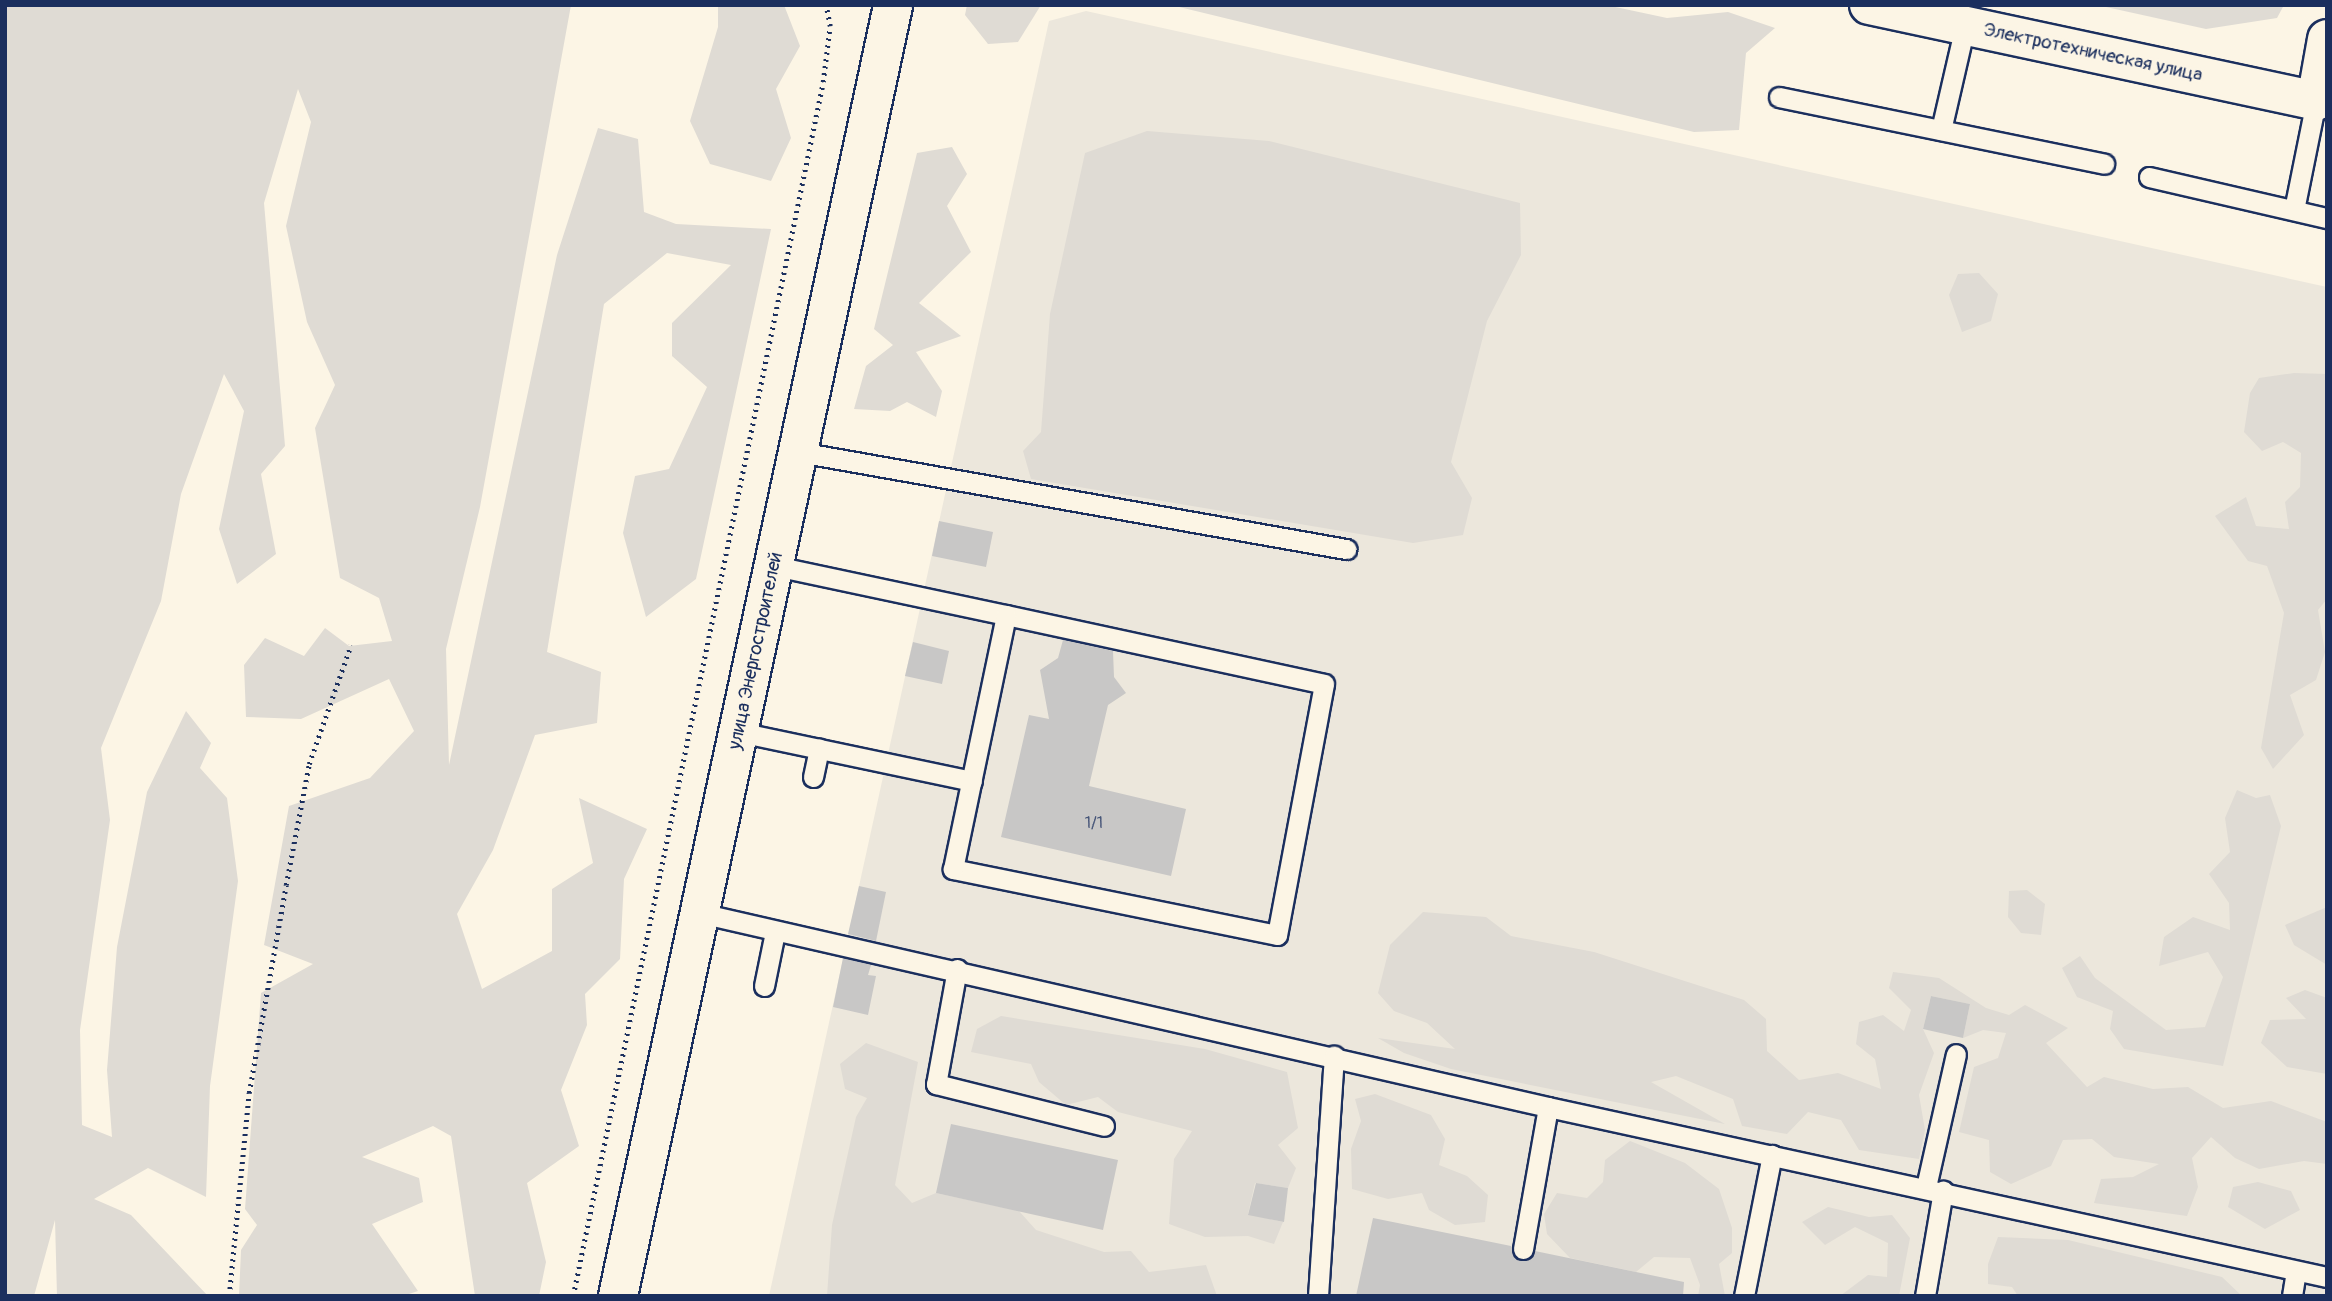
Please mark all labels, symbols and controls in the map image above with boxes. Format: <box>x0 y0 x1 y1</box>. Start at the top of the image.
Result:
street label: Электротехническая улица <box>1981 19 2205 87</box>
street label: улица Энергостроителей <box>724 550 788 752</box>
house number: 1/1 <box>1085 813 1103 833</box>

